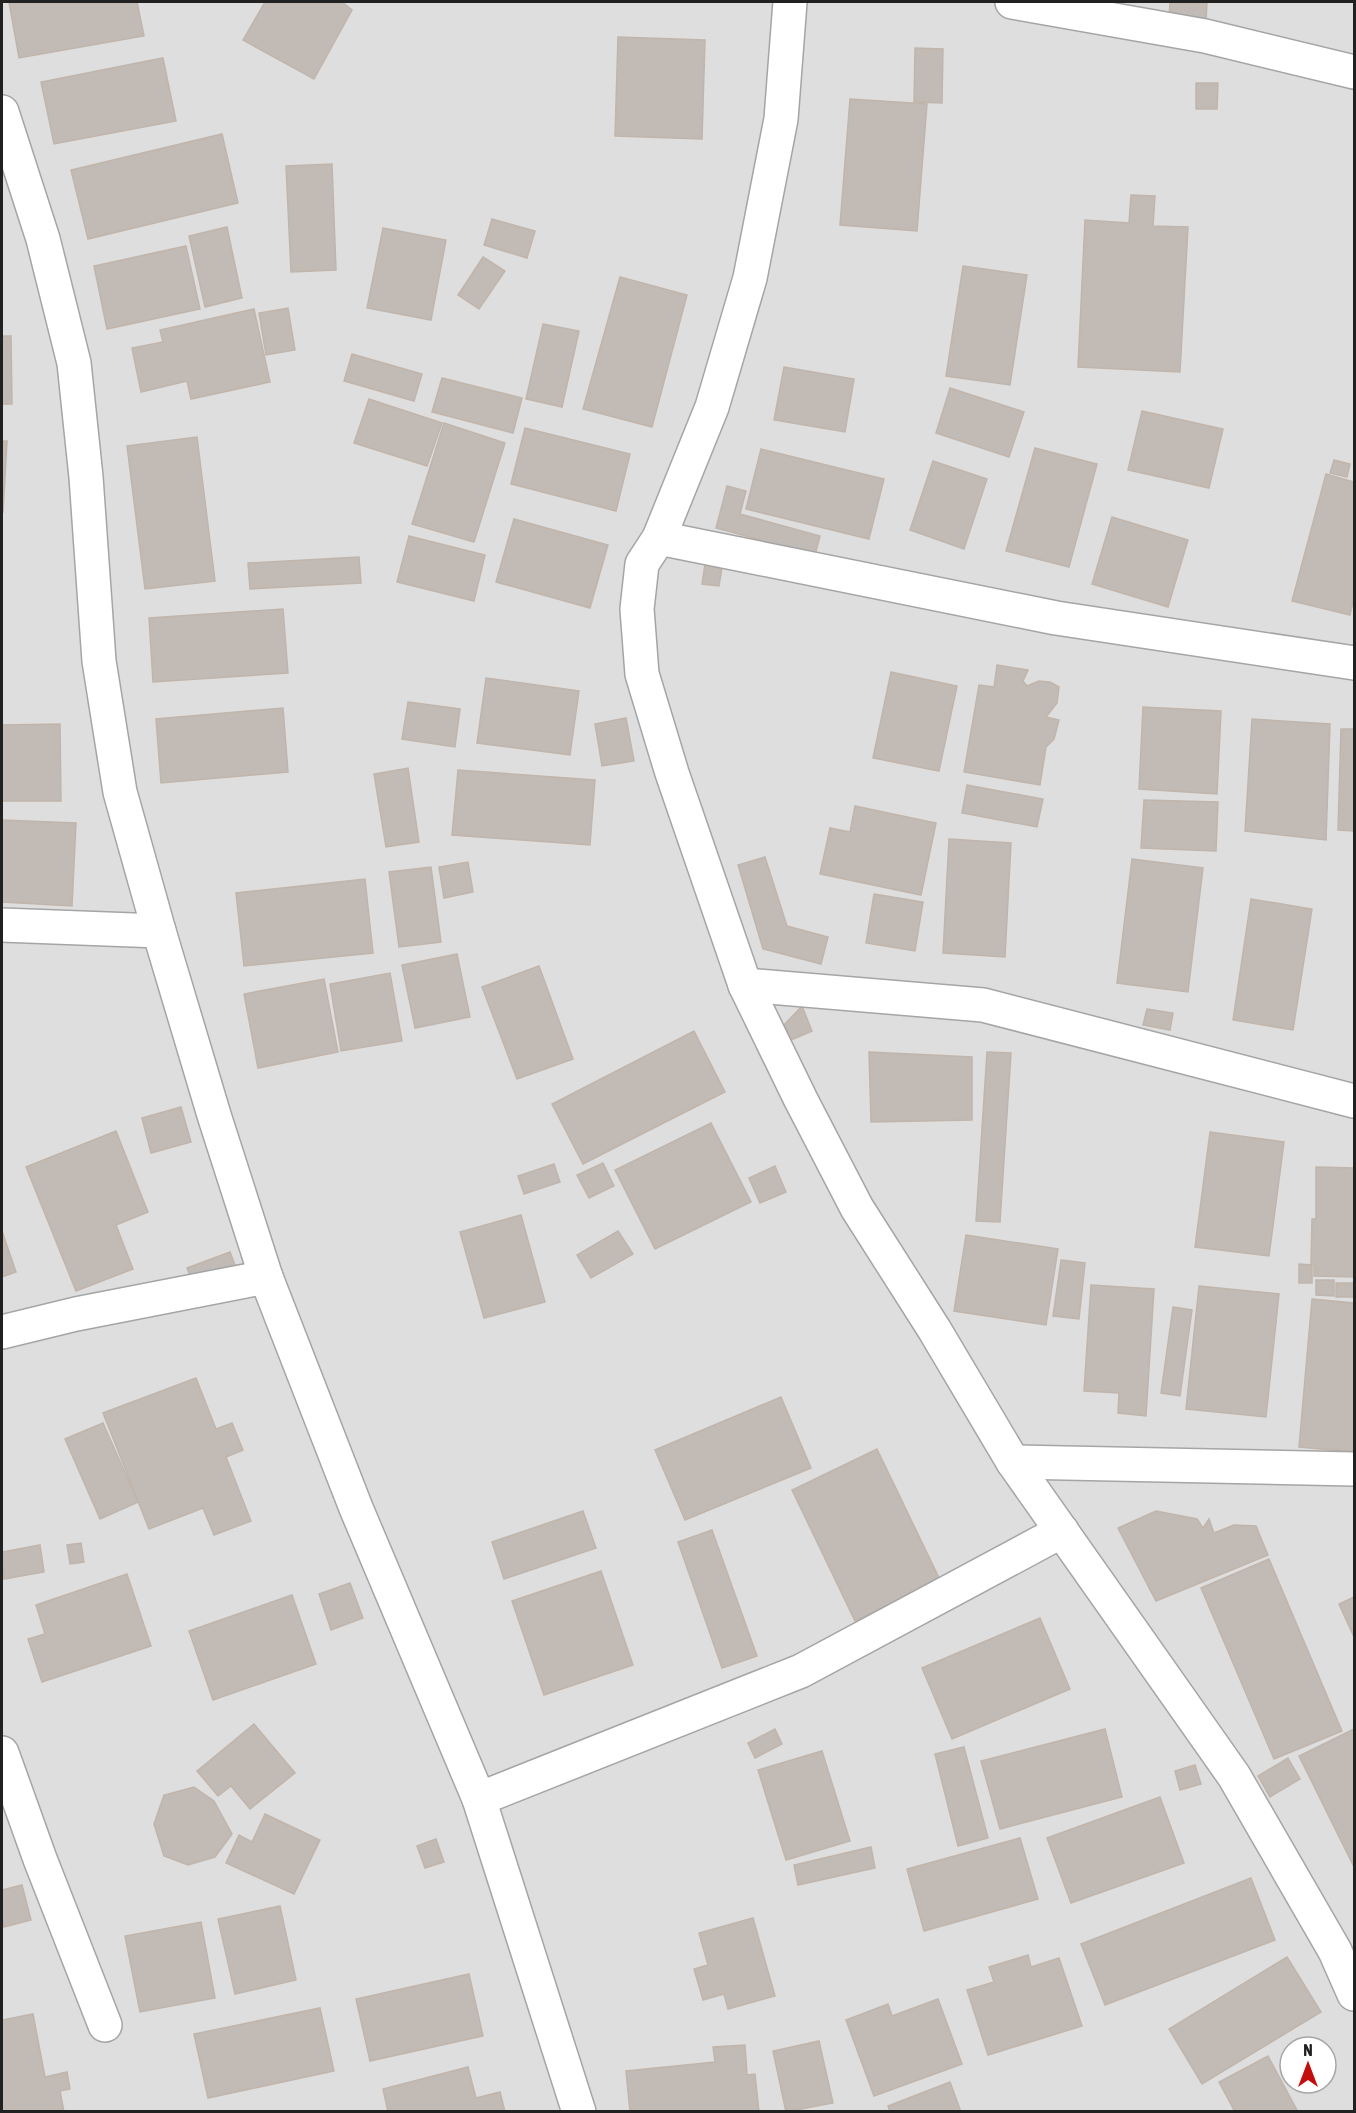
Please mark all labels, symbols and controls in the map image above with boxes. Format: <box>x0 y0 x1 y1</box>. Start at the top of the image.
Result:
north arrow <box>1278 2035 1338 2095</box>
text: N <box>1303 2041 1313 2059</box>

